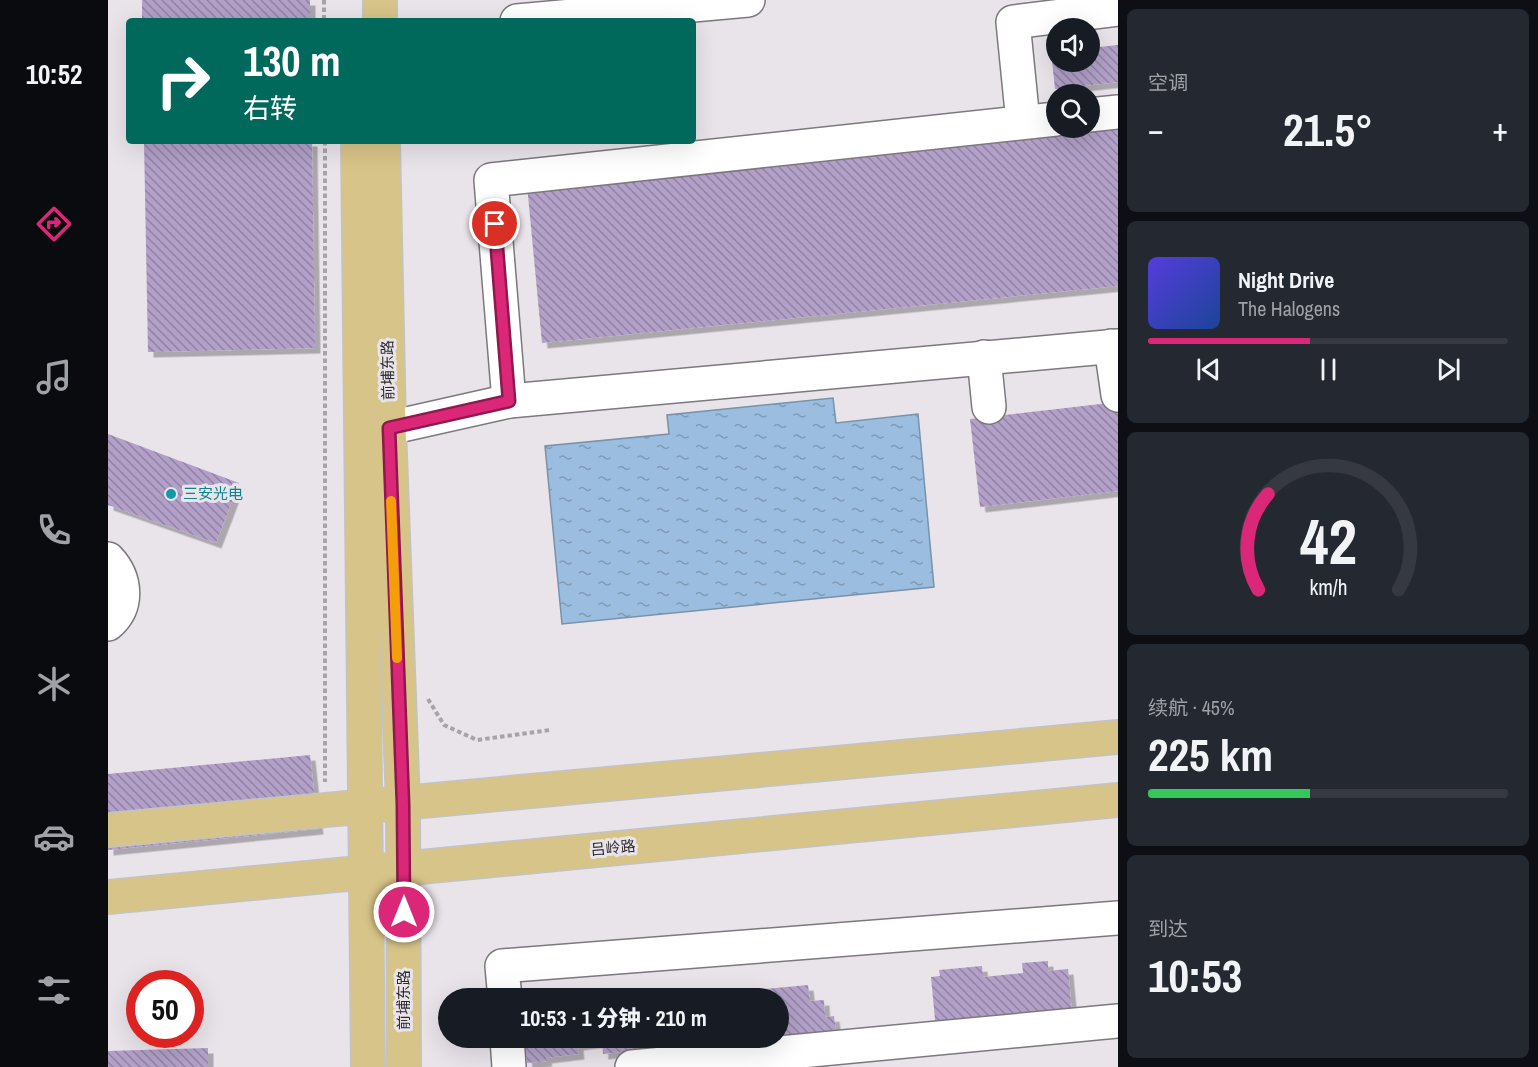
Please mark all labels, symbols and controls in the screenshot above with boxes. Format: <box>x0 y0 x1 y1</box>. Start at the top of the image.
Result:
map controls <box>1046 18 1100 138</box>
button: sound <box>1046 18 1100 72</box>
text: 130 m <box>243 33 341 89</box>
icon: right <box>144 42 222 120</box>
text: 10:52 <box>26 56 82 92</box>
text: 空调 <box>1148 69 1188 96</box>
button: search <box>1046 84 1100 138</box>
text: 右转 <box>243 90 297 126</box>
text: 21.5° <box>1283 99 1373 160</box>
text: − <box>1148 107 1164 151</box>
text: + <box>1492 107 1508 151</box>
pin <box>469 198 520 249</box>
icon: directions <box>33 203 75 245</box>
icon: arrive <box>478 207 511 240</box>
text: Night Drive <box>1238 265 1334 295</box>
text: The Halogens <box>1238 295 1340 322</box>
street label: 前埔东路 <box>376 340 399 400</box>
icon: previous <box>1192 353 1225 386</box>
icon: pause <box>1312 353 1345 386</box>
icon: next <box>1432 353 1465 386</box>
icon: music <box>33 356 75 398</box>
place label: 三安光电 <box>183 483 243 504</box>
marker: 三安光电 <box>164 487 178 501</box>
text: 42 <box>1300 500 1356 584</box>
icon: phone <box>33 509 75 551</box>
text: km/h <box>1309 574 1347 603</box>
icon: climate <box>33 663 75 705</box>
text: 续航 · 45% <box>1148 694 1235 721</box>
text: 225 km <box>1148 724 1273 785</box>
icon: car <box>33 816 75 858</box>
street label: 吕岭路 <box>590 835 636 860</box>
position arrow <box>372 880 436 944</box>
text: 到达 <box>1148 915 1188 942</box>
text: 10:53 <box>1148 945 1242 1006</box>
icon: filters <box>33 969 75 1011</box>
speed limit sign: 50 <box>126 970 204 1048</box>
street label: 前埔东路 <box>393 970 414 1030</box>
text: 10:53 · 1 分钟 · 210 m <box>520 1003 707 1033</box>

